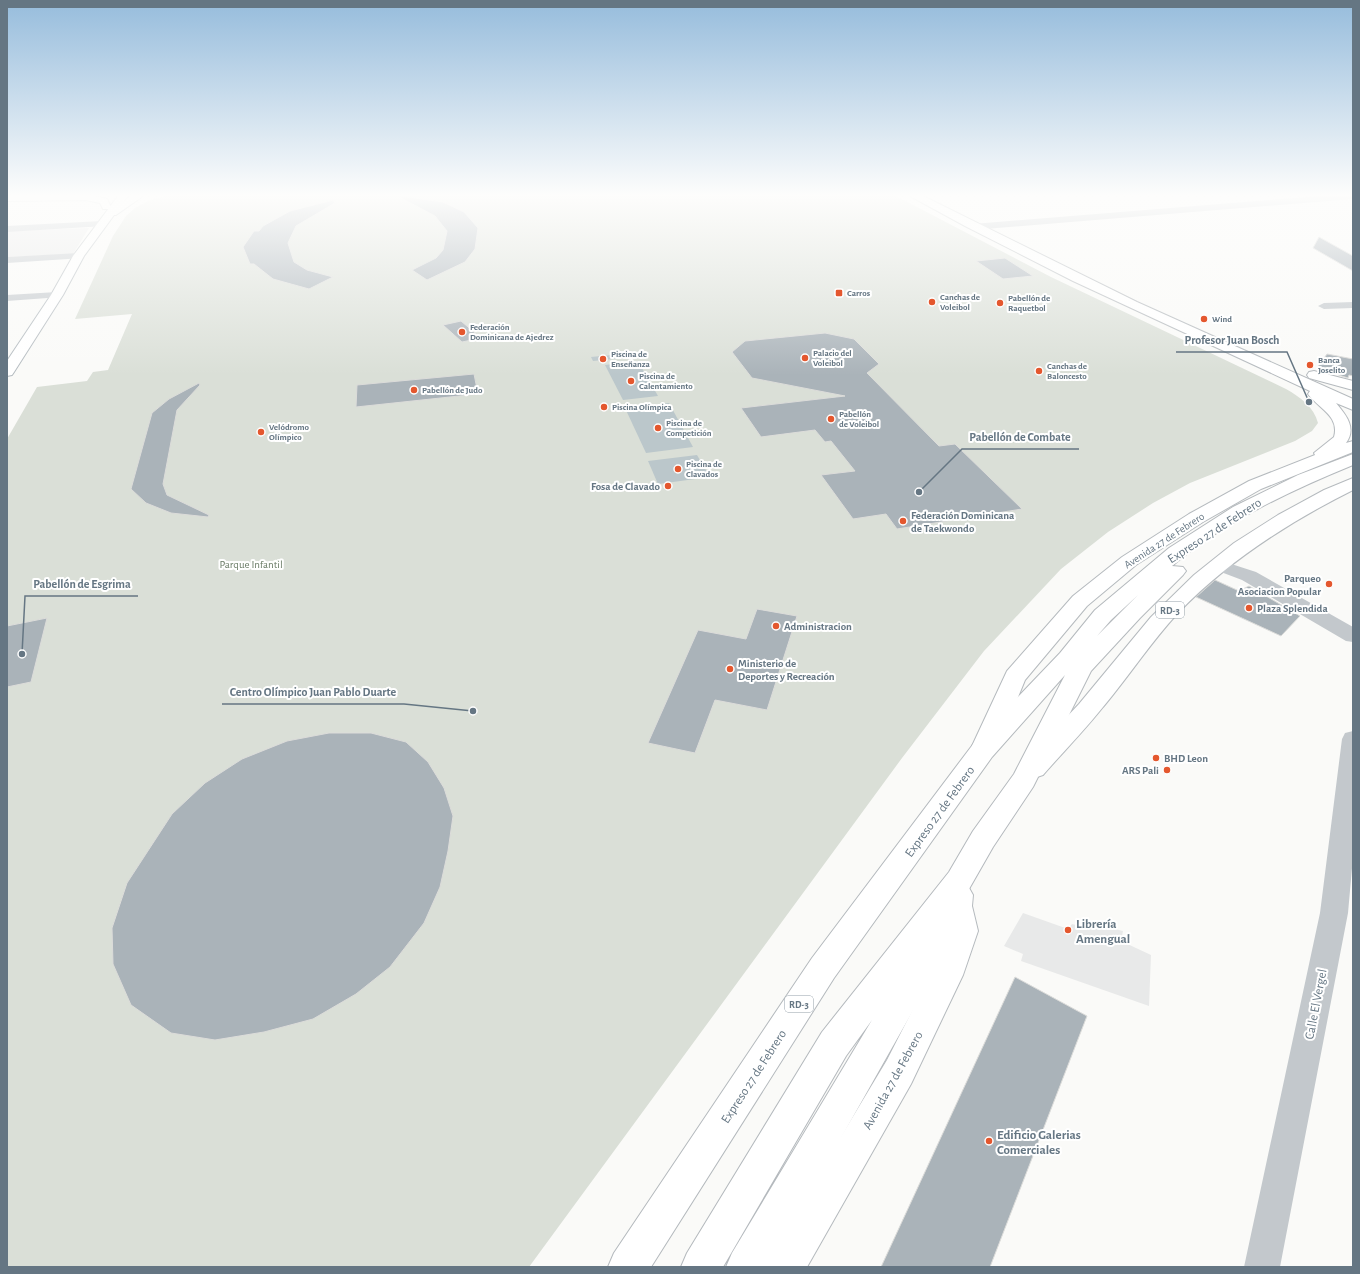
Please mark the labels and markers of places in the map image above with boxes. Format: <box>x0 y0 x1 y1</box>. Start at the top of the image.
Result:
marker: Carros <box>834 288 844 298</box>
place label: Carros <box>847 289 871 298</box>
place label: Canchas de Voleibol <box>940 293 980 312</box>
place label: Pabellón de Raquetbol <box>1008 294 1050 313</box>
marker: Canchas de Voleibol <box>927 297 937 307</box>
marker: Pabellón de Raquetbol <box>995 298 1005 308</box>
marker: Wind <box>1199 314 1209 324</box>
place label: Wind <box>1212 315 1232 324</box>
place label: Federación Dominicana de Ajedrez <box>470 323 554 342</box>
marker: Federación Dominicana de Ajedrez <box>457 327 467 337</box>
callout: Profesor Juan Bosch <box>1176 328 1287 352</box>
place label: Palacio del Voleibol <box>813 349 852 368</box>
place label: Piscina de Enseñanza <box>611 350 651 369</box>
marker: Palacio del Voleibol <box>800 353 810 363</box>
marker: Piscina de Enseñanza <box>598 354 608 364</box>
place label: Banca Joselito <box>1318 356 1346 375</box>
marker: Banca Joselito <box>1305 360 1315 370</box>
place label: Canchas de Baloncesto <box>1047 362 1087 381</box>
marker: Canchas de Baloncesto <box>1034 366 1044 376</box>
place label: Piscina de Calentamiento <box>639 372 693 391</box>
marker: Piscina de Calentamiento <box>626 376 636 386</box>
marker: Pabellón de Judo <box>409 385 419 395</box>
place label: Pabellón de Judo <box>422 386 483 395</box>
marker: Piscina Olímpica <box>599 402 609 412</box>
place label: Piscina Olímpica <box>612 403 672 412</box>
place label: Pabellón de Voleibol <box>839 410 879 429</box>
marker: Pabellón de Voleibol <box>826 414 836 424</box>
place label: Piscina de Competición <box>666 419 712 438</box>
place label: Velódromo Olímpico <box>269 423 309 442</box>
marker: Piscina de Competición <box>653 423 663 433</box>
callout: Pabellón de Combate <box>962 425 1079 449</box>
marker: Velódromo Olímpico <box>256 427 266 437</box>
place label: Piscina de Clavados <box>686 460 722 479</box>
marker: Piscina de Clavados <box>673 464 683 474</box>
place label: Fosa de Clavado <box>591 481 661 492</box>
marker: Fosa de Clavado <box>663 481 673 491</box>
place label: Federación Dominicana de Taekwondo <box>911 510 1015 534</box>
marker: Federación Dominicana de Taekwondo <box>898 516 908 526</box>
callout: Pabellón de Esgrima <box>25 572 138 596</box>
place label: Parqueo Asociacion Popular <box>1238 573 1322 597</box>
marker: Parqueo Asociacion Popular <box>1324 579 1334 589</box>
marker: Plaza Splendida <box>1244 603 1254 613</box>
place label: Plaza Splendida <box>1257 603 1328 614</box>
marker: Administracion <box>771 621 781 631</box>
place label: Administracion <box>784 621 852 632</box>
place label: Ministerio de Deportes y Recreación <box>738 658 835 682</box>
marker: Ministerio de Deportes y Recreación <box>725 664 735 674</box>
callout: Centro Olímpico Juan Pablo Duarte <box>222 680 404 704</box>
marker: BHD Leon <box>1151 753 1161 763</box>
place label: BHD Leon <box>1164 753 1208 764</box>
place label: ARS Pali <box>1122 765 1159 776</box>
marker: ARS Pali <box>1162 765 1172 775</box>
place label: Librería Amengual <box>1076 918 1130 946</box>
marker: Librería Amengual <box>1063 925 1073 935</box>
place label: Edificio Galerias Comerciales <box>997 1129 1081 1157</box>
marker: Edificio Galerias Comerciales <box>984 1136 994 1146</box>

